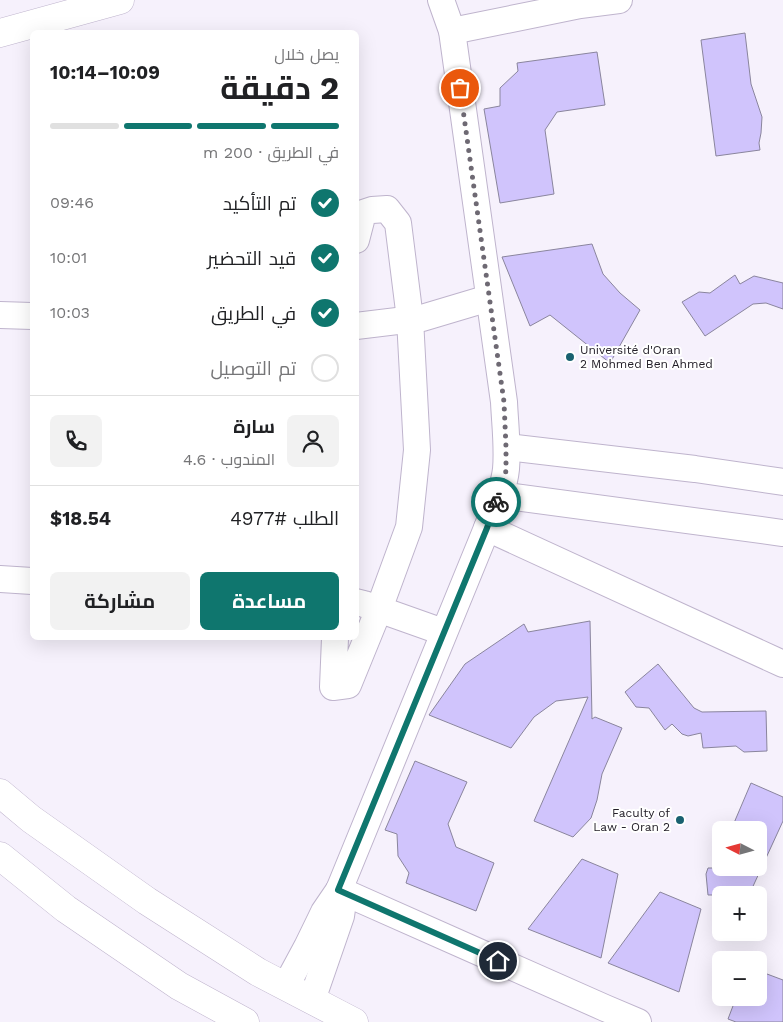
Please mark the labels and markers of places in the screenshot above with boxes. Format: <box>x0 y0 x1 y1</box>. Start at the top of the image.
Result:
pin <box>439 67 481 109</box>
place label: Université d'Oran 2 Mohmed Ben Ahmed <box>580 343 713 371</box>
marker: Université d'Oran 2 Mohmed Ben Ahmed <box>564 351 576 363</box>
place label: Faculty of Law - Oran 2 <box>593 806 670 834</box>
marker: Faculty of Law - Oran 2 <box>674 814 686 826</box>
pin <box>477 940 519 982</box>

